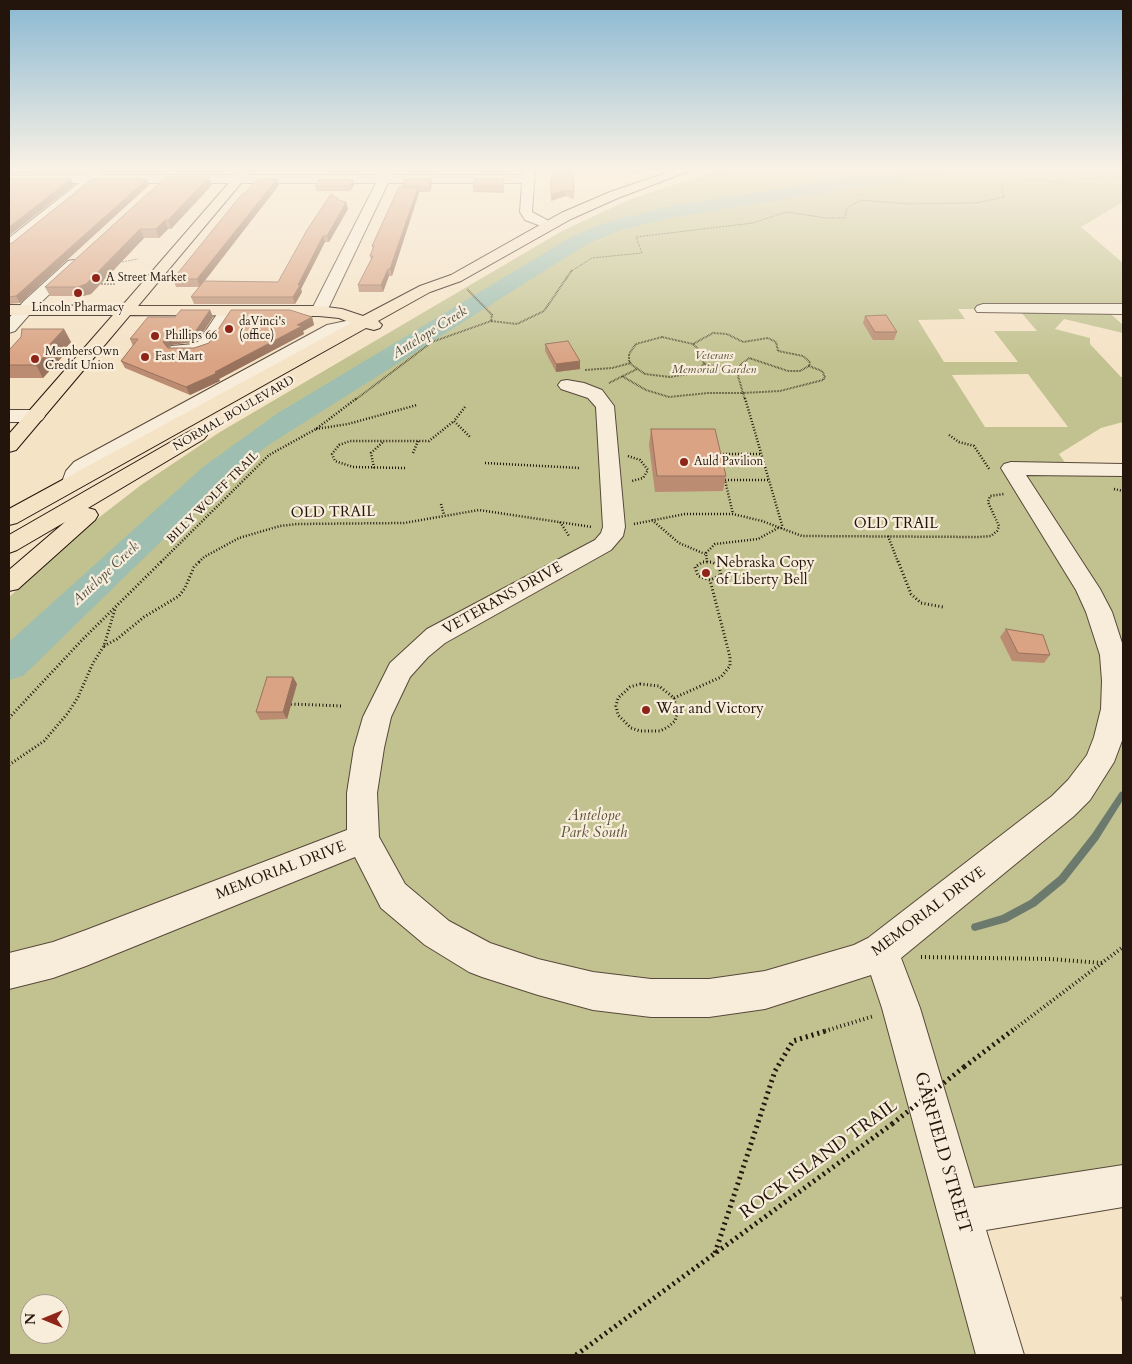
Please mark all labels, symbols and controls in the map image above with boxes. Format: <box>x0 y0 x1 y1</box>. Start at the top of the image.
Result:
place label: A Street Market <box>106 271 186 285</box>
marker: A Street Market <box>90 272 102 284</box>
marker: Lincoln Pharmacy <box>72 287 84 299</box>
place label: Lincoln Pharmacy <box>32 301 124 315</box>
water label: Antelope Creek <box>389 303 471 363</box>
place label: daVinci's (office) <box>239 315 285 343</box>
marker: daVinci's (office) <box>223 323 235 335</box>
place label: Phillips 66 <box>165 329 217 343</box>
marker: Phillips 66 <box>149 330 161 342</box>
place label: MembersOwn Credit Union <box>45 345 119 373</box>
park label: Veterans Memorial Garden <box>672 349 756 377</box>
place label: Fast Mart <box>155 350 203 364</box>
marker: Fast Mart <box>139 351 151 363</box>
marker: MembersOwn Credit Union <box>29 353 41 365</box>
street label: NORMAL BOULEVARD <box>171 373 297 455</box>
street label: BILLY WOLFF TRAIL <box>164 449 262 547</box>
place label: Auld Pavilion <box>694 455 763 469</box>
marker: Auld Pavilion <box>678 456 690 468</box>
street label: OLD TRAIL <box>291 503 375 523</box>
street label: OLD TRAIL <box>854 516 938 534</box>
water label: Antelope Creek <box>69 539 143 609</box>
place label: Nebraska Copy of Liberty Bell <box>716 555 815 590</box>
street label: VETERANS DRIVE <box>440 559 566 639</box>
marker: Nebraska Copy of Liberty Bell <box>700 567 712 579</box>
place label: War and Victory <box>656 701 764 719</box>
marker: War and Victory <box>640 704 652 716</box>
park label: Antelope Park South <box>561 808 627 843</box>
street label: MEMORIAL DRIVE <box>213 838 349 904</box>
street label: MEMORIAL DRIVE <box>869 863 989 961</box>
street label: GARFIELD STREET <box>909 1070 975 1236</box>
street label: ROCK ISLAND TRAIL <box>736 1096 902 1224</box>
north arrow <box>20 1294 70 1344</box>
text: N <box>21 1313 40 1325</box>

